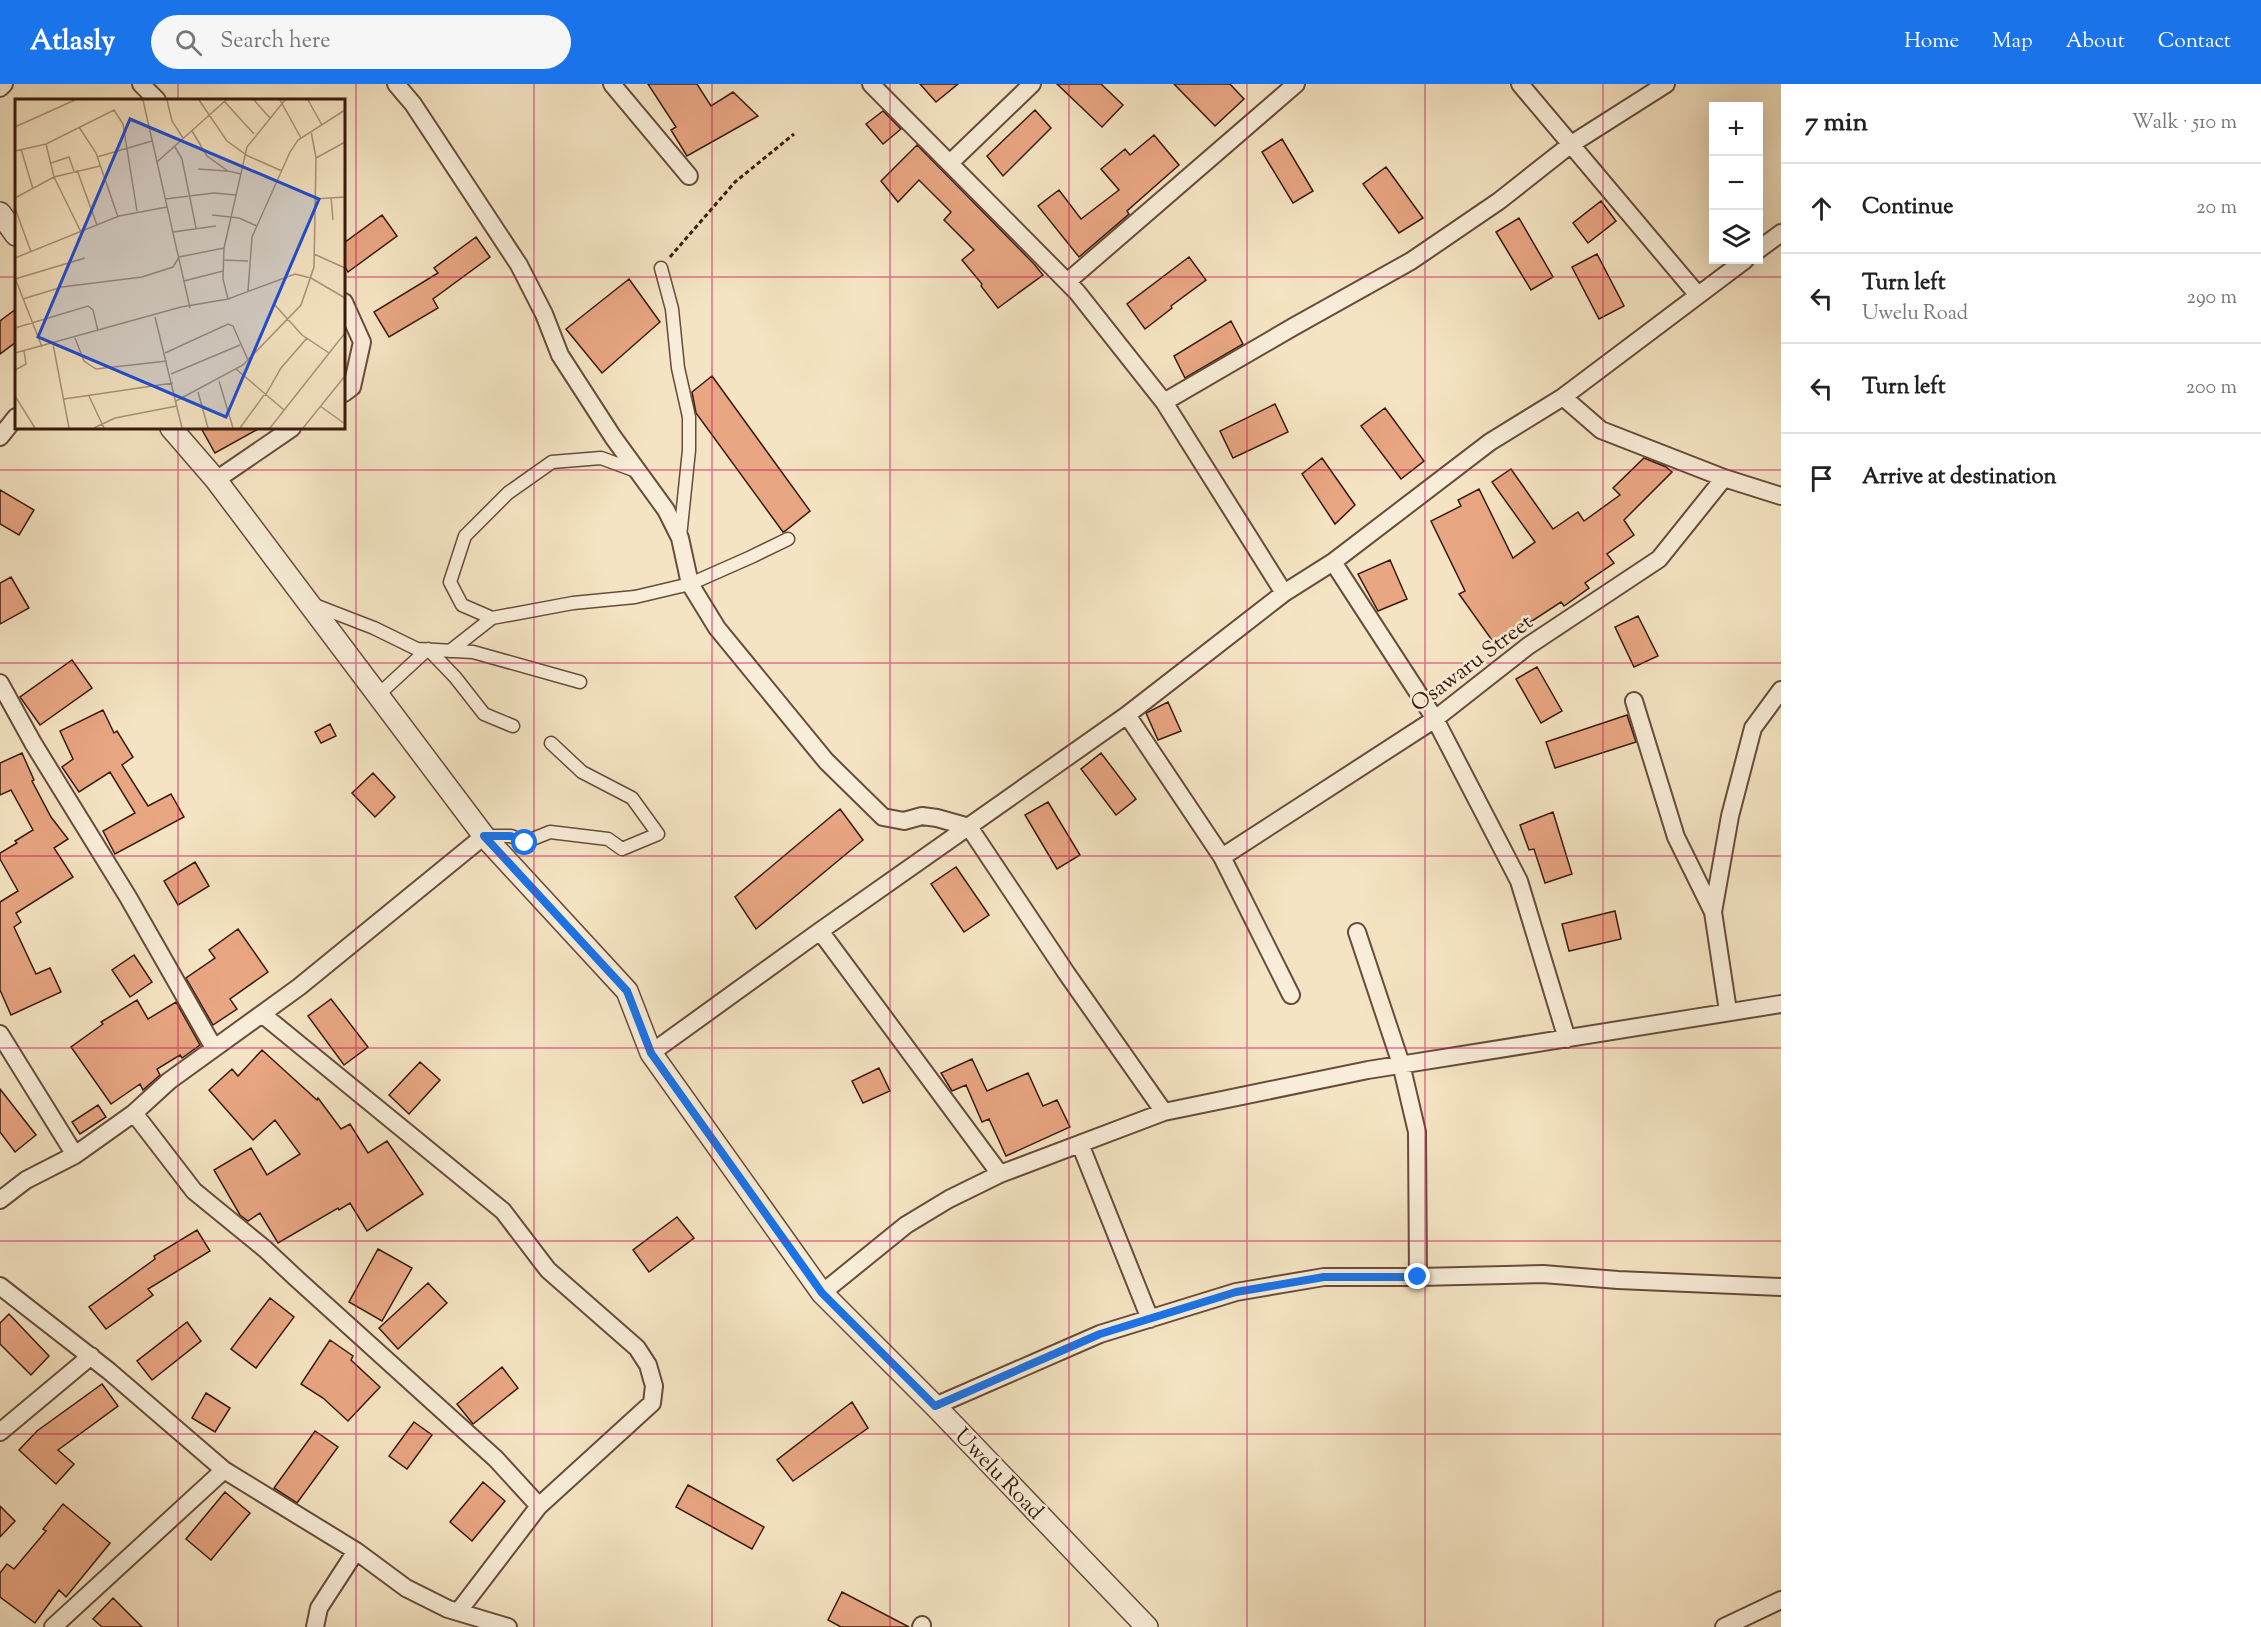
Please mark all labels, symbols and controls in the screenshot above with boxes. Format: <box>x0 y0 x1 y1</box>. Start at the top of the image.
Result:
search box <box>151 15 571 69</box>
text: Atlasly <box>30 22 115 62</box>
icon: search <box>172 26 205 59</box>
text: Search here <box>220 26 331 58</box>
text: Home <box>1904 27 1959 57</box>
text: Map <box>1992 27 2033 57</box>
text: About <box>2066 27 2125 57</box>
text: Contact <box>2158 27 2231 57</box>
inset map <box>15 99 345 429</box>
map controls <box>1709 102 1763 264</box>
button: + <box>1709 102 1763 156</box>
text: 7 min <box>1805 105 1868 142</box>
text: Walk · 510 m <box>2132 109 2237 138</box>
button: − <box>1709 156 1763 210</box>
icon: ahead <box>1805 192 1838 225</box>
text: Continue <box>1862 192 1953 224</box>
text: 20 m <box>2196 194 2237 223</box>
button: layers <box>1709 210 1763 264</box>
text: Turn left <box>1862 268 1945 300</box>
icon: left <box>1805 282 1838 315</box>
text: 290 m <box>2187 284 2237 313</box>
text: Uwelu Road <box>1862 300 1968 329</box>
icon: left <box>1805 372 1838 405</box>
text: Turn left <box>1862 372 1945 404</box>
text: 200 m <box>2186 374 2237 403</box>
icon: arrive <box>1805 462 1838 495</box>
text: Arrive at destination <box>1862 462 2057 494</box>
street label: Osawaru Street <box>1405 607 1541 721</box>
route start <box>511 829 537 855</box>
route end <box>1404 1263 1430 1289</box>
street label: Uwelu Road <box>946 1422 1050 1528</box>

